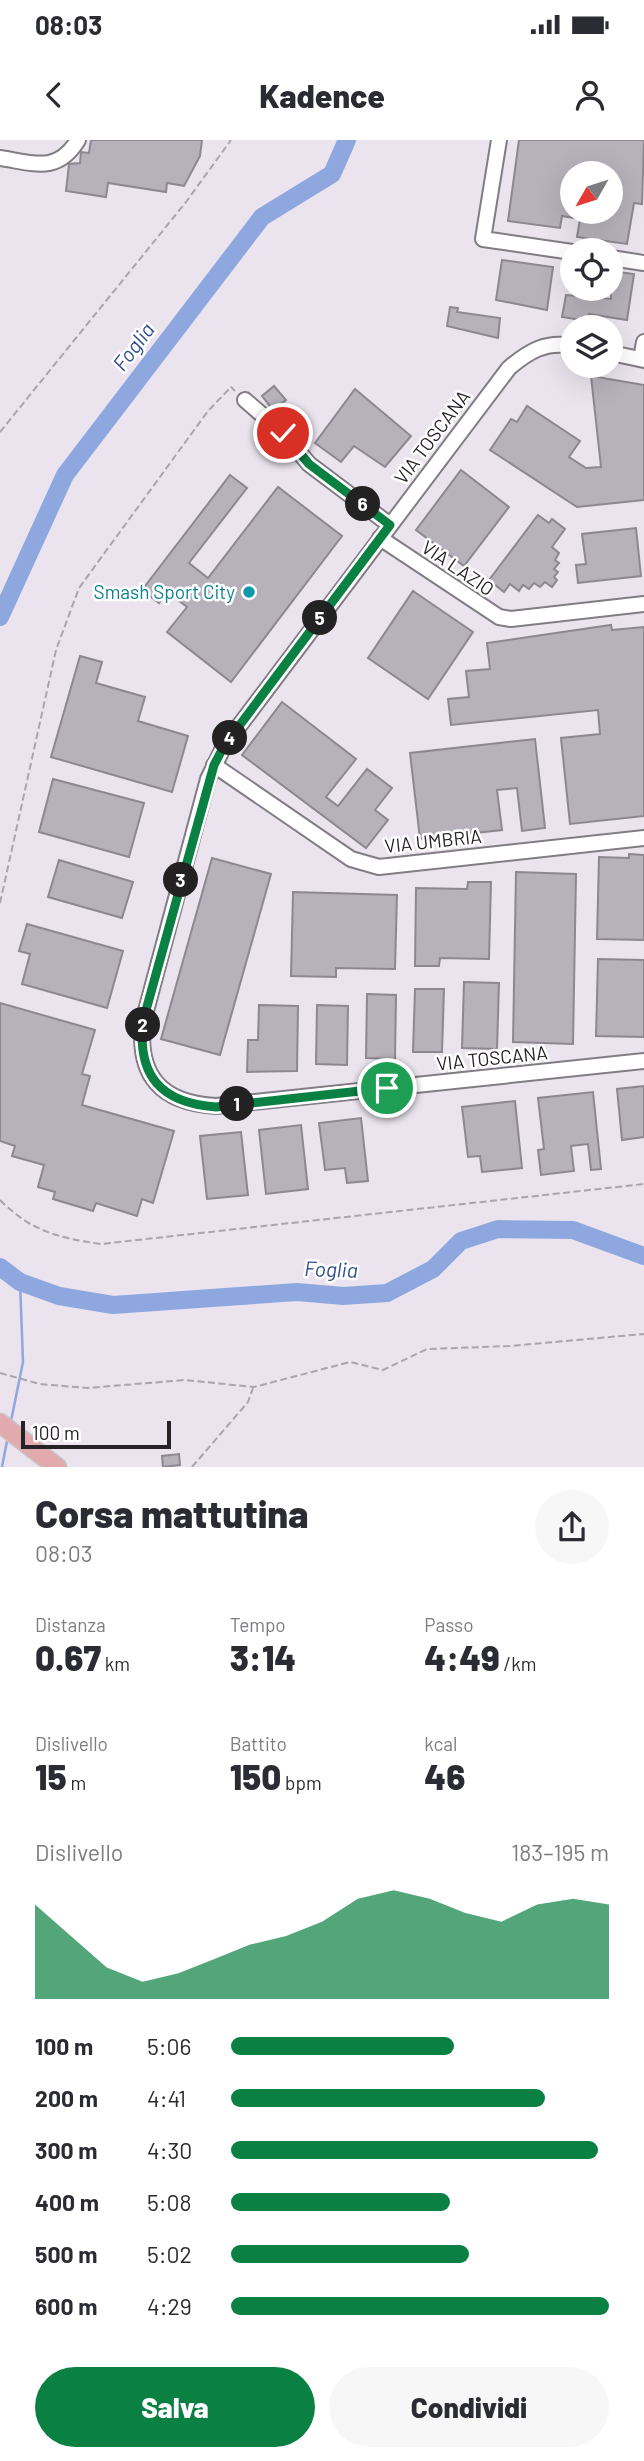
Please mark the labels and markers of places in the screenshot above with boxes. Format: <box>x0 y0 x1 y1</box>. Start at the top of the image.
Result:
pin <box>253 403 313 463</box>
pin: 6 <box>346 486 380 522</box>
place label: Smash Sport City <box>94 580 235 603</box>
marker: Smash Sport City <box>241 584 257 600</box>
pin: 5 <box>302 601 338 636</box>
pin: 4 <box>212 720 247 756</box>
pin: 3 <box>164 862 198 898</box>
pin: 2 <box>125 1008 160 1043</box>
pin <box>357 1058 417 1118</box>
pin: 1 <box>219 1086 254 1122</box>

